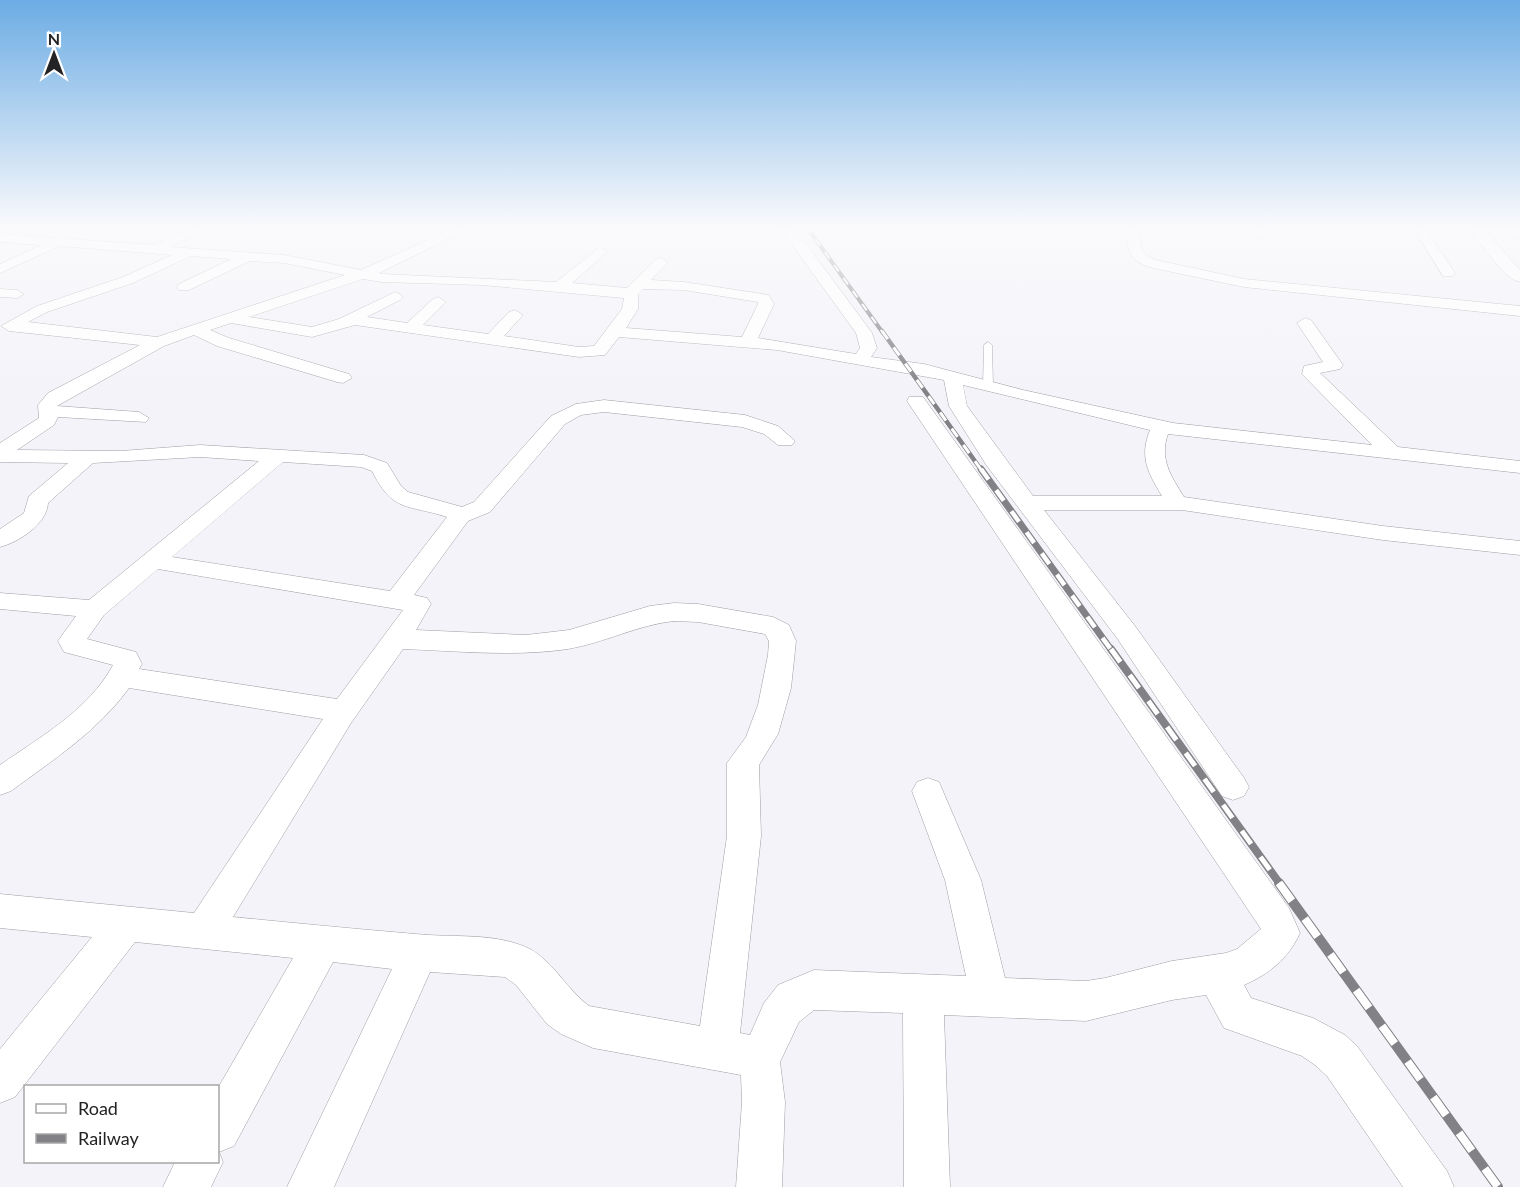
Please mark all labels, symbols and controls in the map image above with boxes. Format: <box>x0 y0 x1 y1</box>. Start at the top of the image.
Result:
north arrow <box>24 24 84 84</box>
text: N <box>48 29 60 48</box>
legend <box>24 1085 219 1163</box>
text: Road <box>78 1097 118 1119</box>
text: Railway <box>78 1127 139 1149</box>

